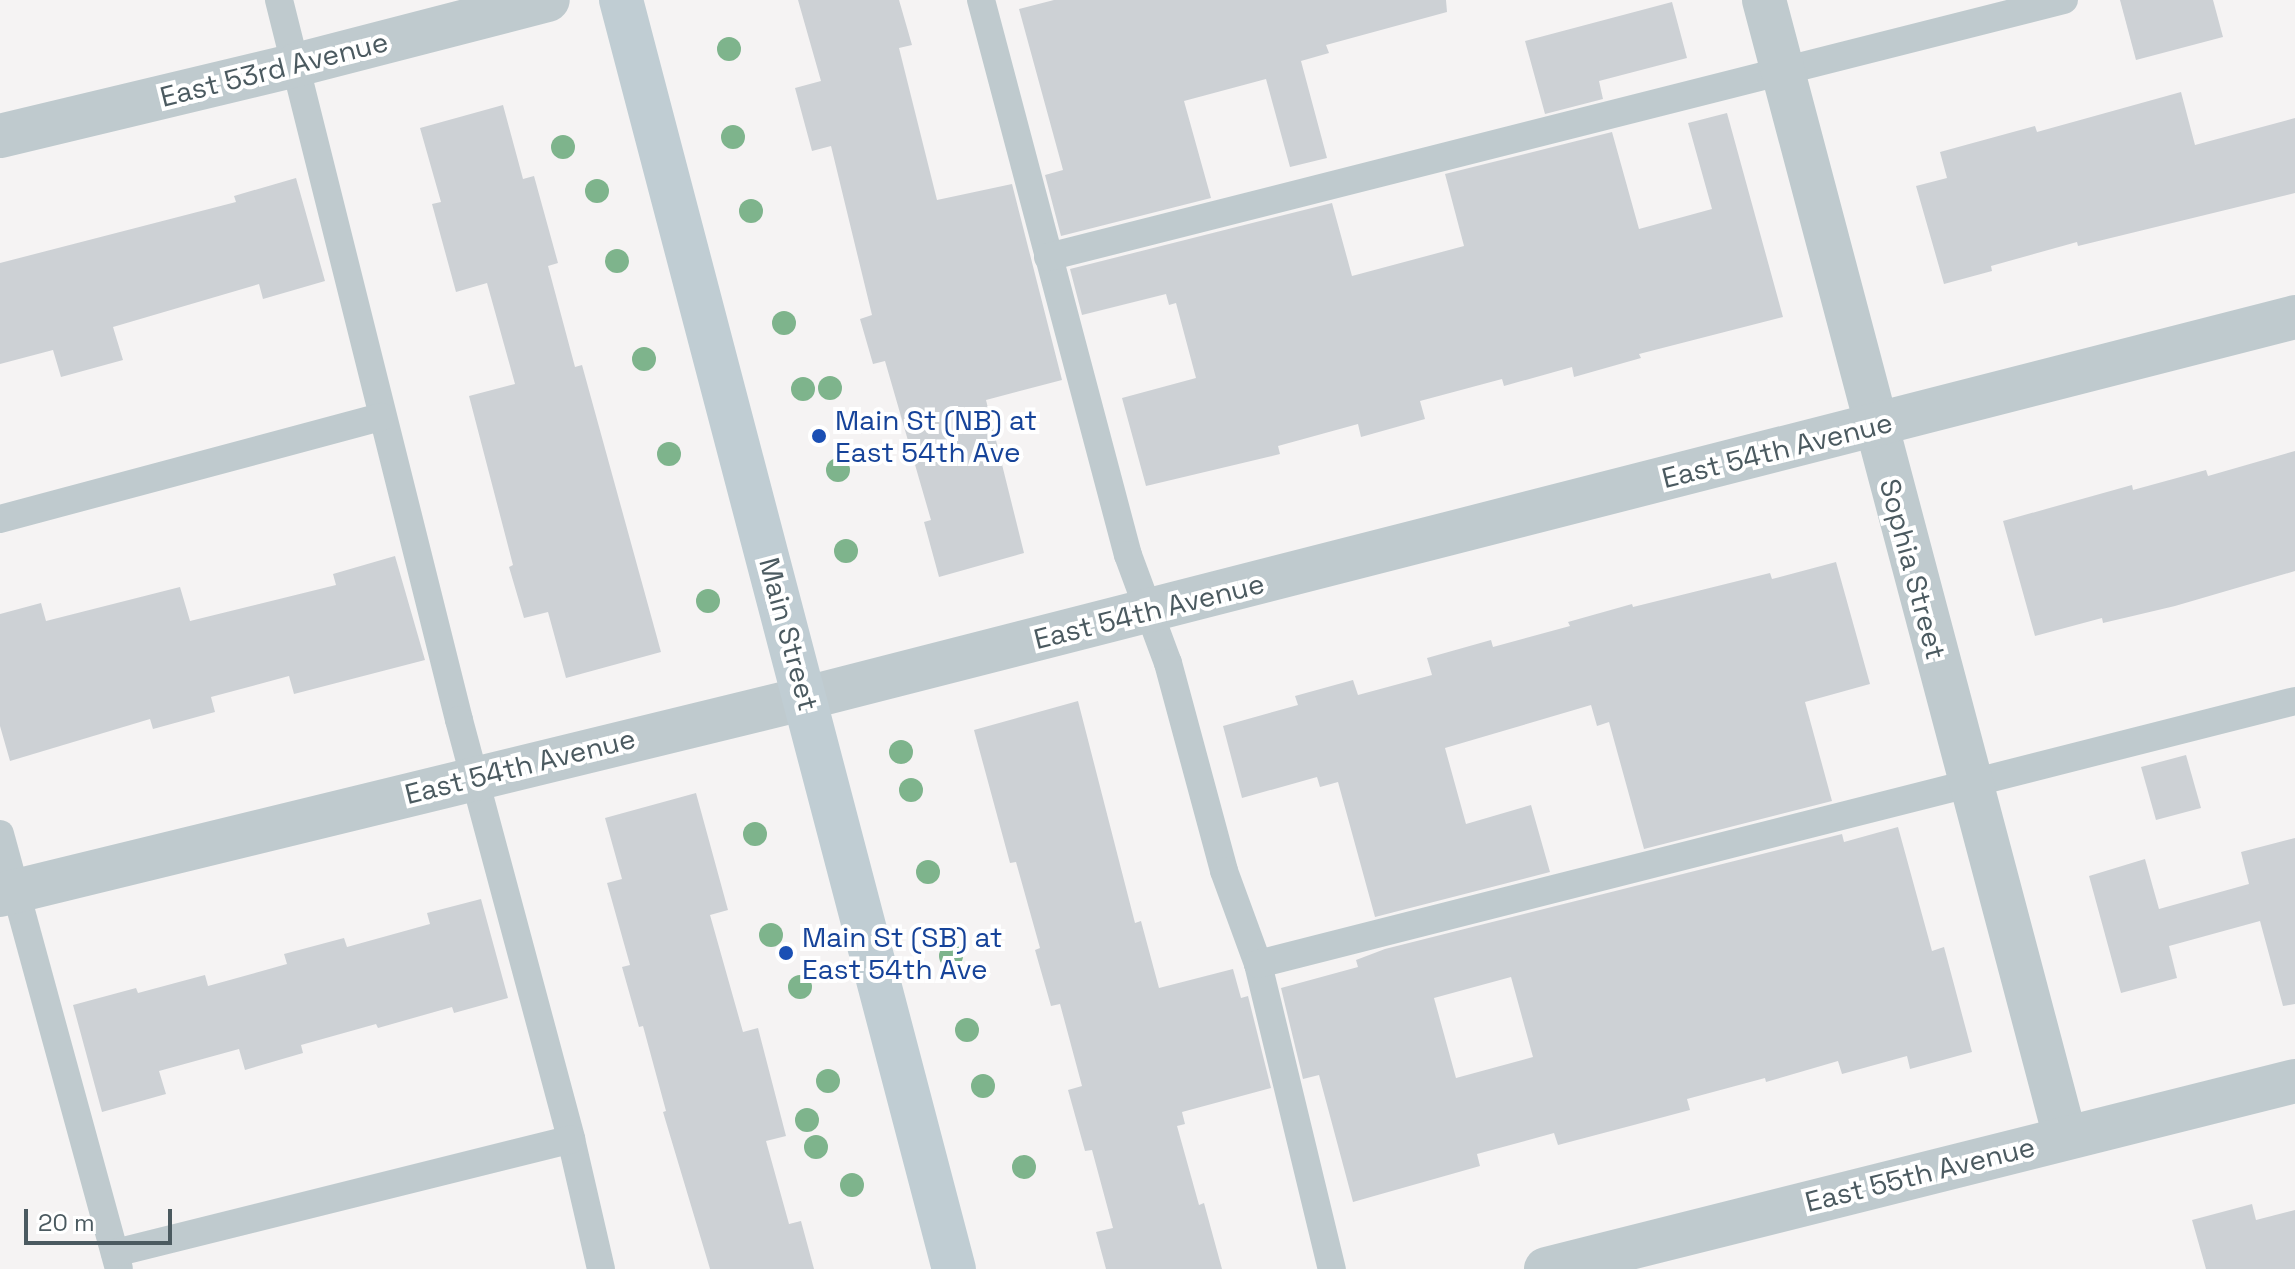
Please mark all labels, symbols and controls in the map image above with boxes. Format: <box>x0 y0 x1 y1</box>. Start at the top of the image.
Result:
street label: East 53rd Avenue <box>156 24 392 114</box>
place label: Main St (NB) at East 54th Ave <box>835 403 1037 469</box>
street label: East 54th Avenue <box>1658 405 1896 495</box>
marker: Main St (NB) at East 54th Ave <box>810 427 828 445</box>
street label: Sophia Street <box>1873 475 1953 663</box>
street label: Main Street <box>752 554 826 714</box>
street label: East 54th Avenue <box>1030 566 1268 656</box>
street label: East 54th Avenue <box>401 721 639 811</box>
place label: Main St (SB) at East 54th Ave <box>802 920 1003 986</box>
marker: Main St (SB) at East 54th Ave <box>777 944 795 962</box>
street label: East 55th Avenue <box>1801 1129 2039 1219</box>
scale bar <box>28 1193 176 1243</box>
text: 20 m <box>38 1207 95 1238</box>

